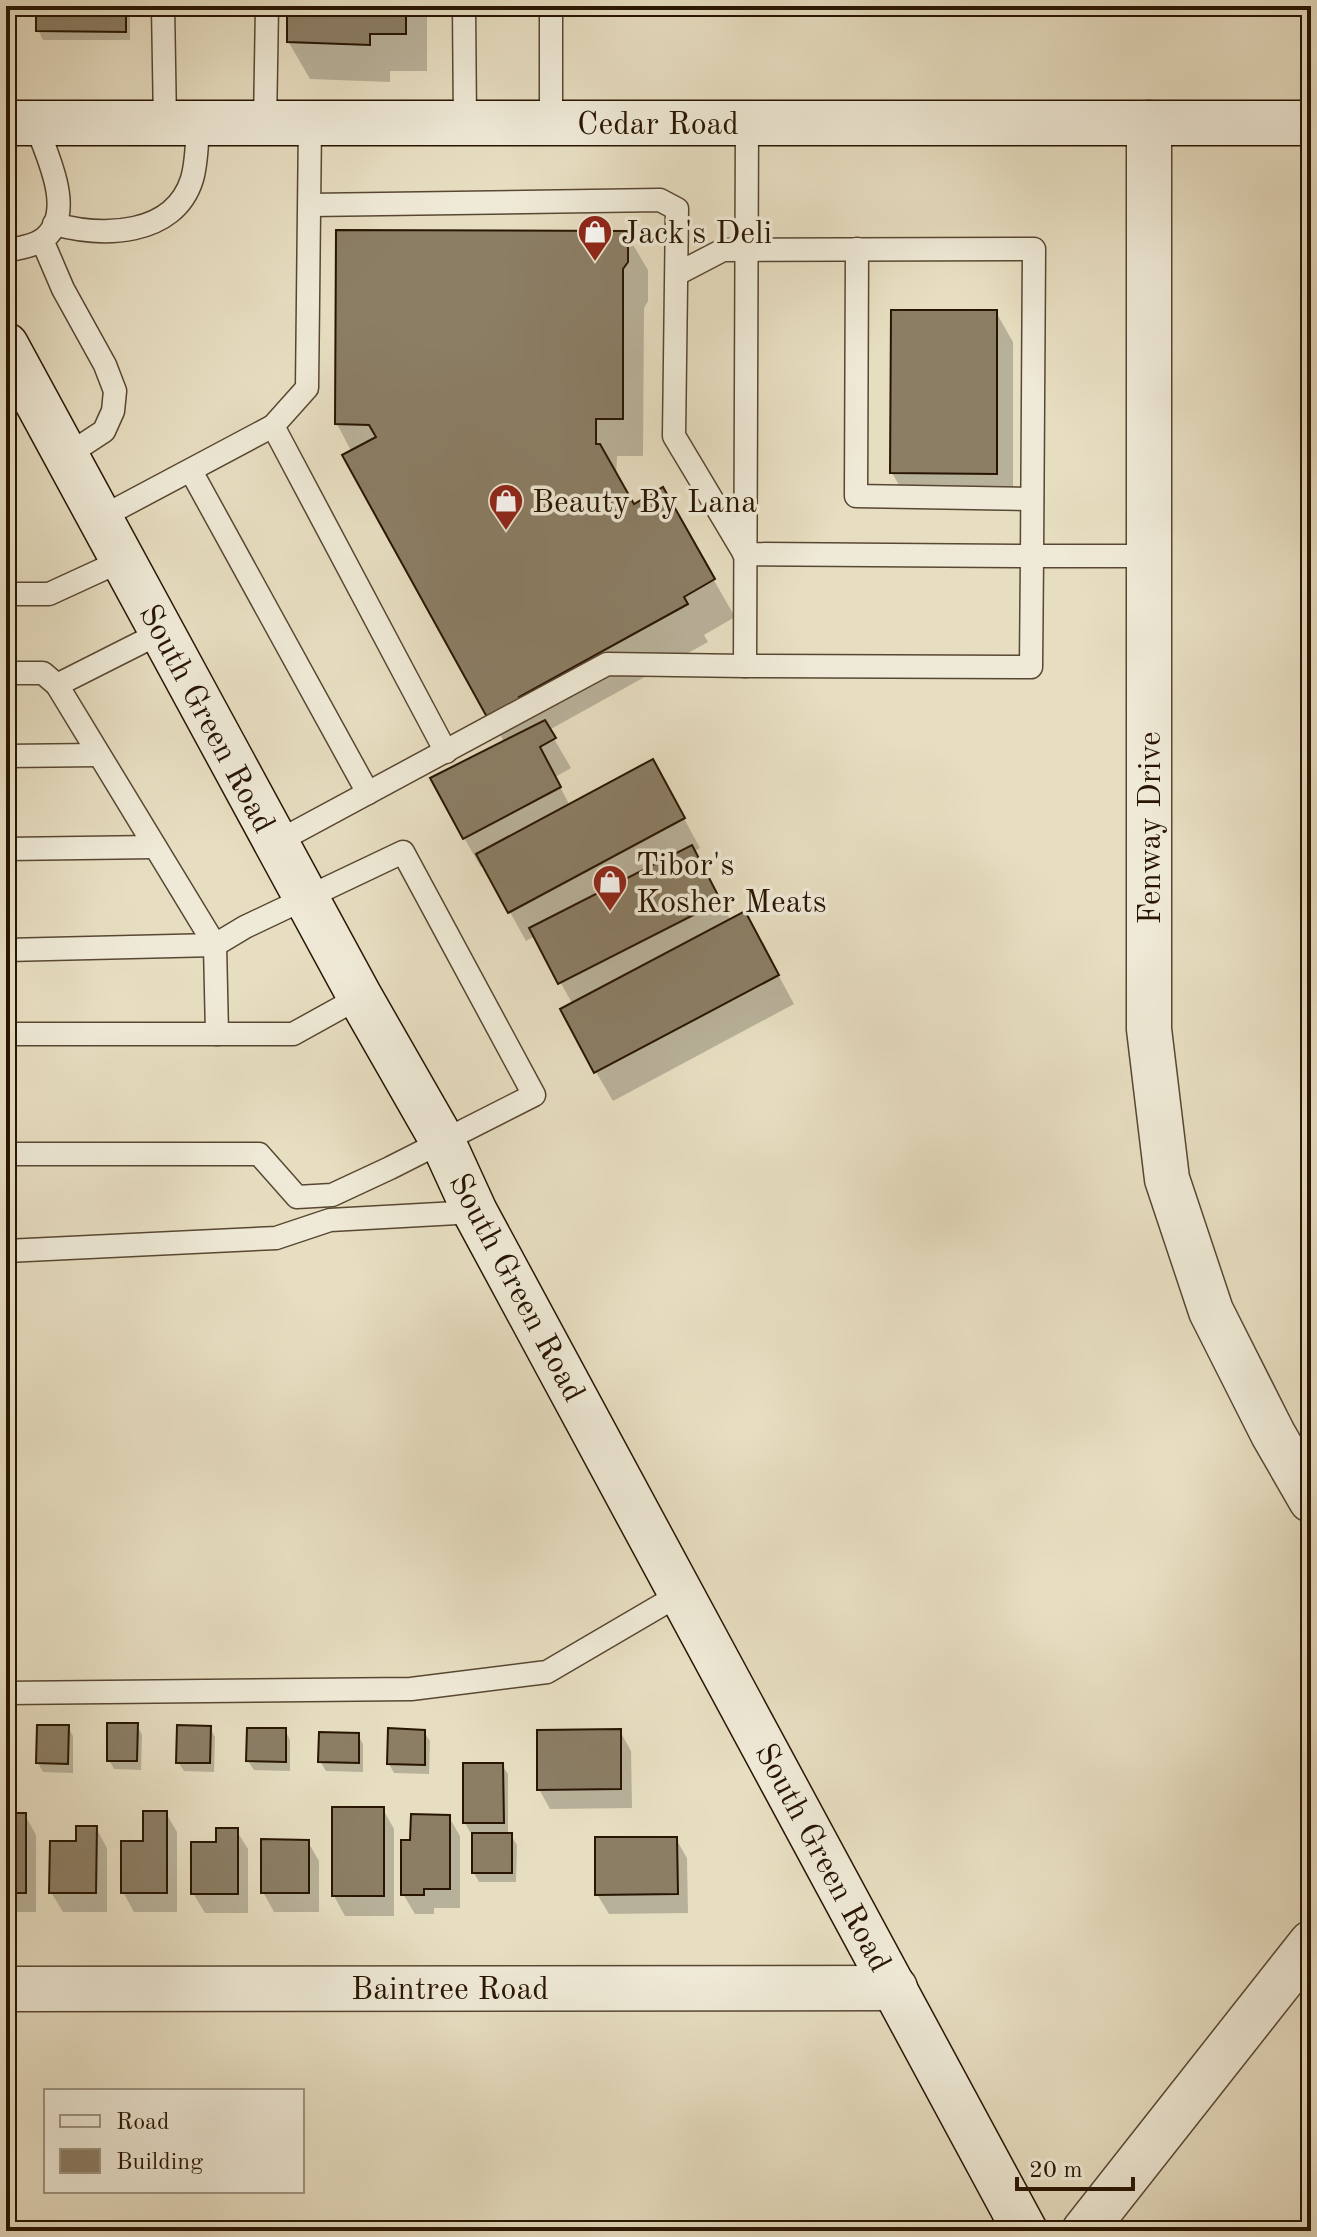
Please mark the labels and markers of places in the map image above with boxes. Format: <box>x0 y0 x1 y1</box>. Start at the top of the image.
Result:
shop icon: Jack's Deli <box>576 213 614 263</box>
place label: Jack's Deli <box>621 219 772 251</box>
shop icon: Beauty By Lana <box>487 482 525 532</box>
place label: Beauty By Lana <box>532 488 757 520</box>
place label: Tibor's Kosher Meats <box>636 851 827 920</box>
shop icon: Tibor's Kosher Meats <box>591 863 629 913</box>

